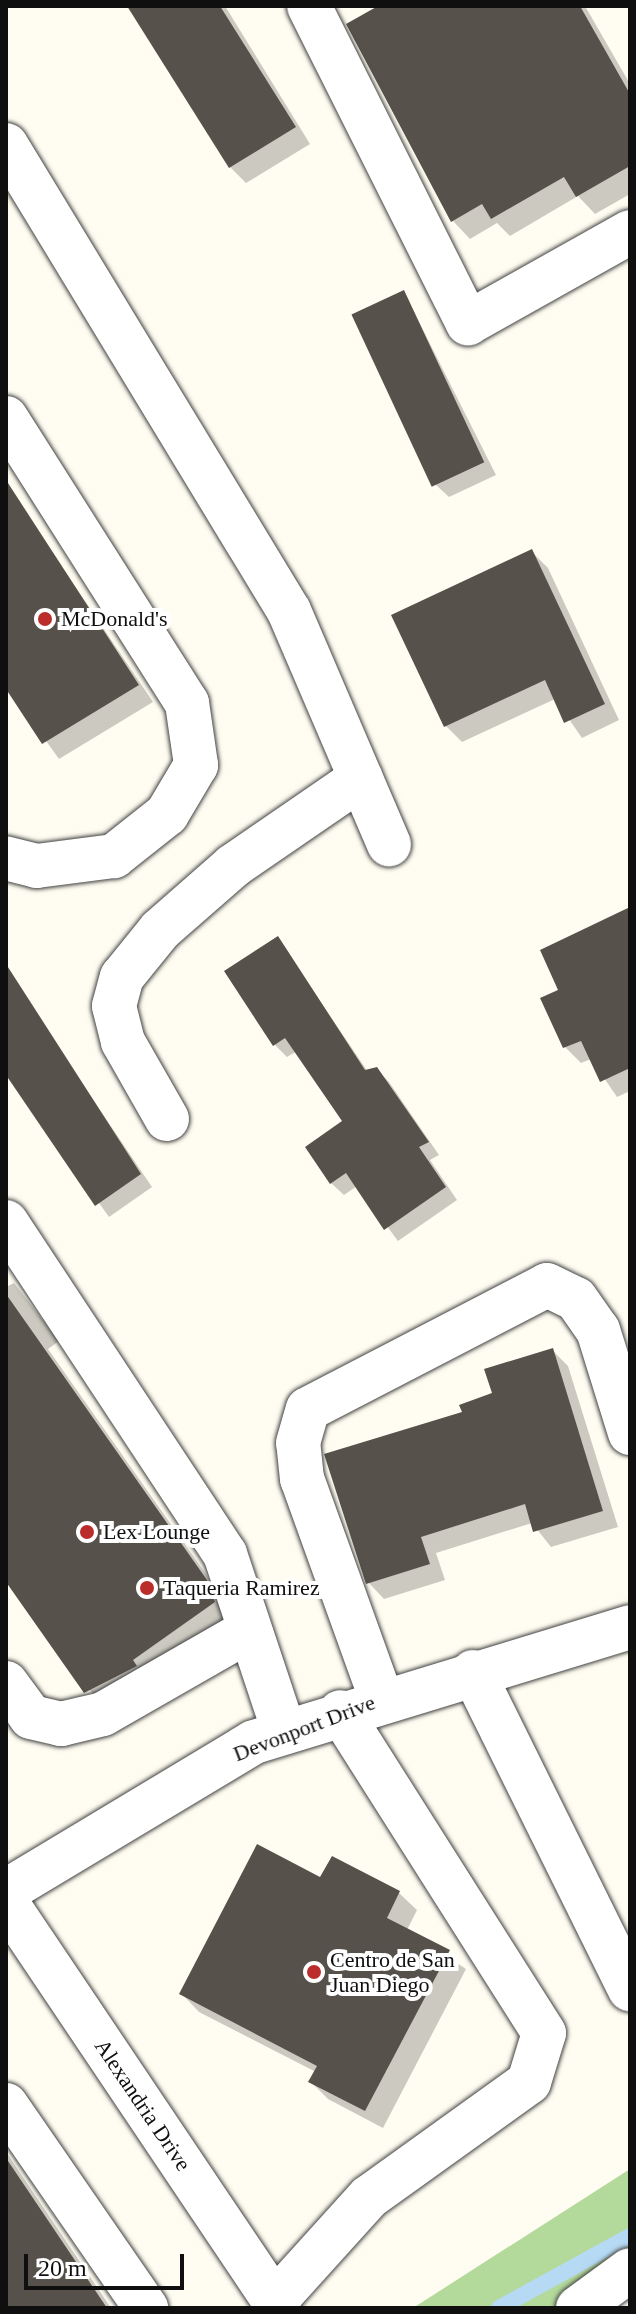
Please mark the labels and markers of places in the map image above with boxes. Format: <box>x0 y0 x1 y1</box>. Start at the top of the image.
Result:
place label: McDonald's <box>61 606 168 632</box>
marker: McDonald's <box>36 610 54 628</box>
place label: Lex Lounge <box>103 1519 210 1545</box>
marker: Lex Lounge <box>78 1523 96 1541</box>
place label: Taqueria Ramirez <box>163 1575 320 1601</box>
marker: Taqueria Ramirez <box>138 1579 156 1597</box>
place label: Centro de San Juan Diego <box>330 1946 455 1998</box>
marker: Centro de San Juan Diego <box>305 1963 323 1981</box>

